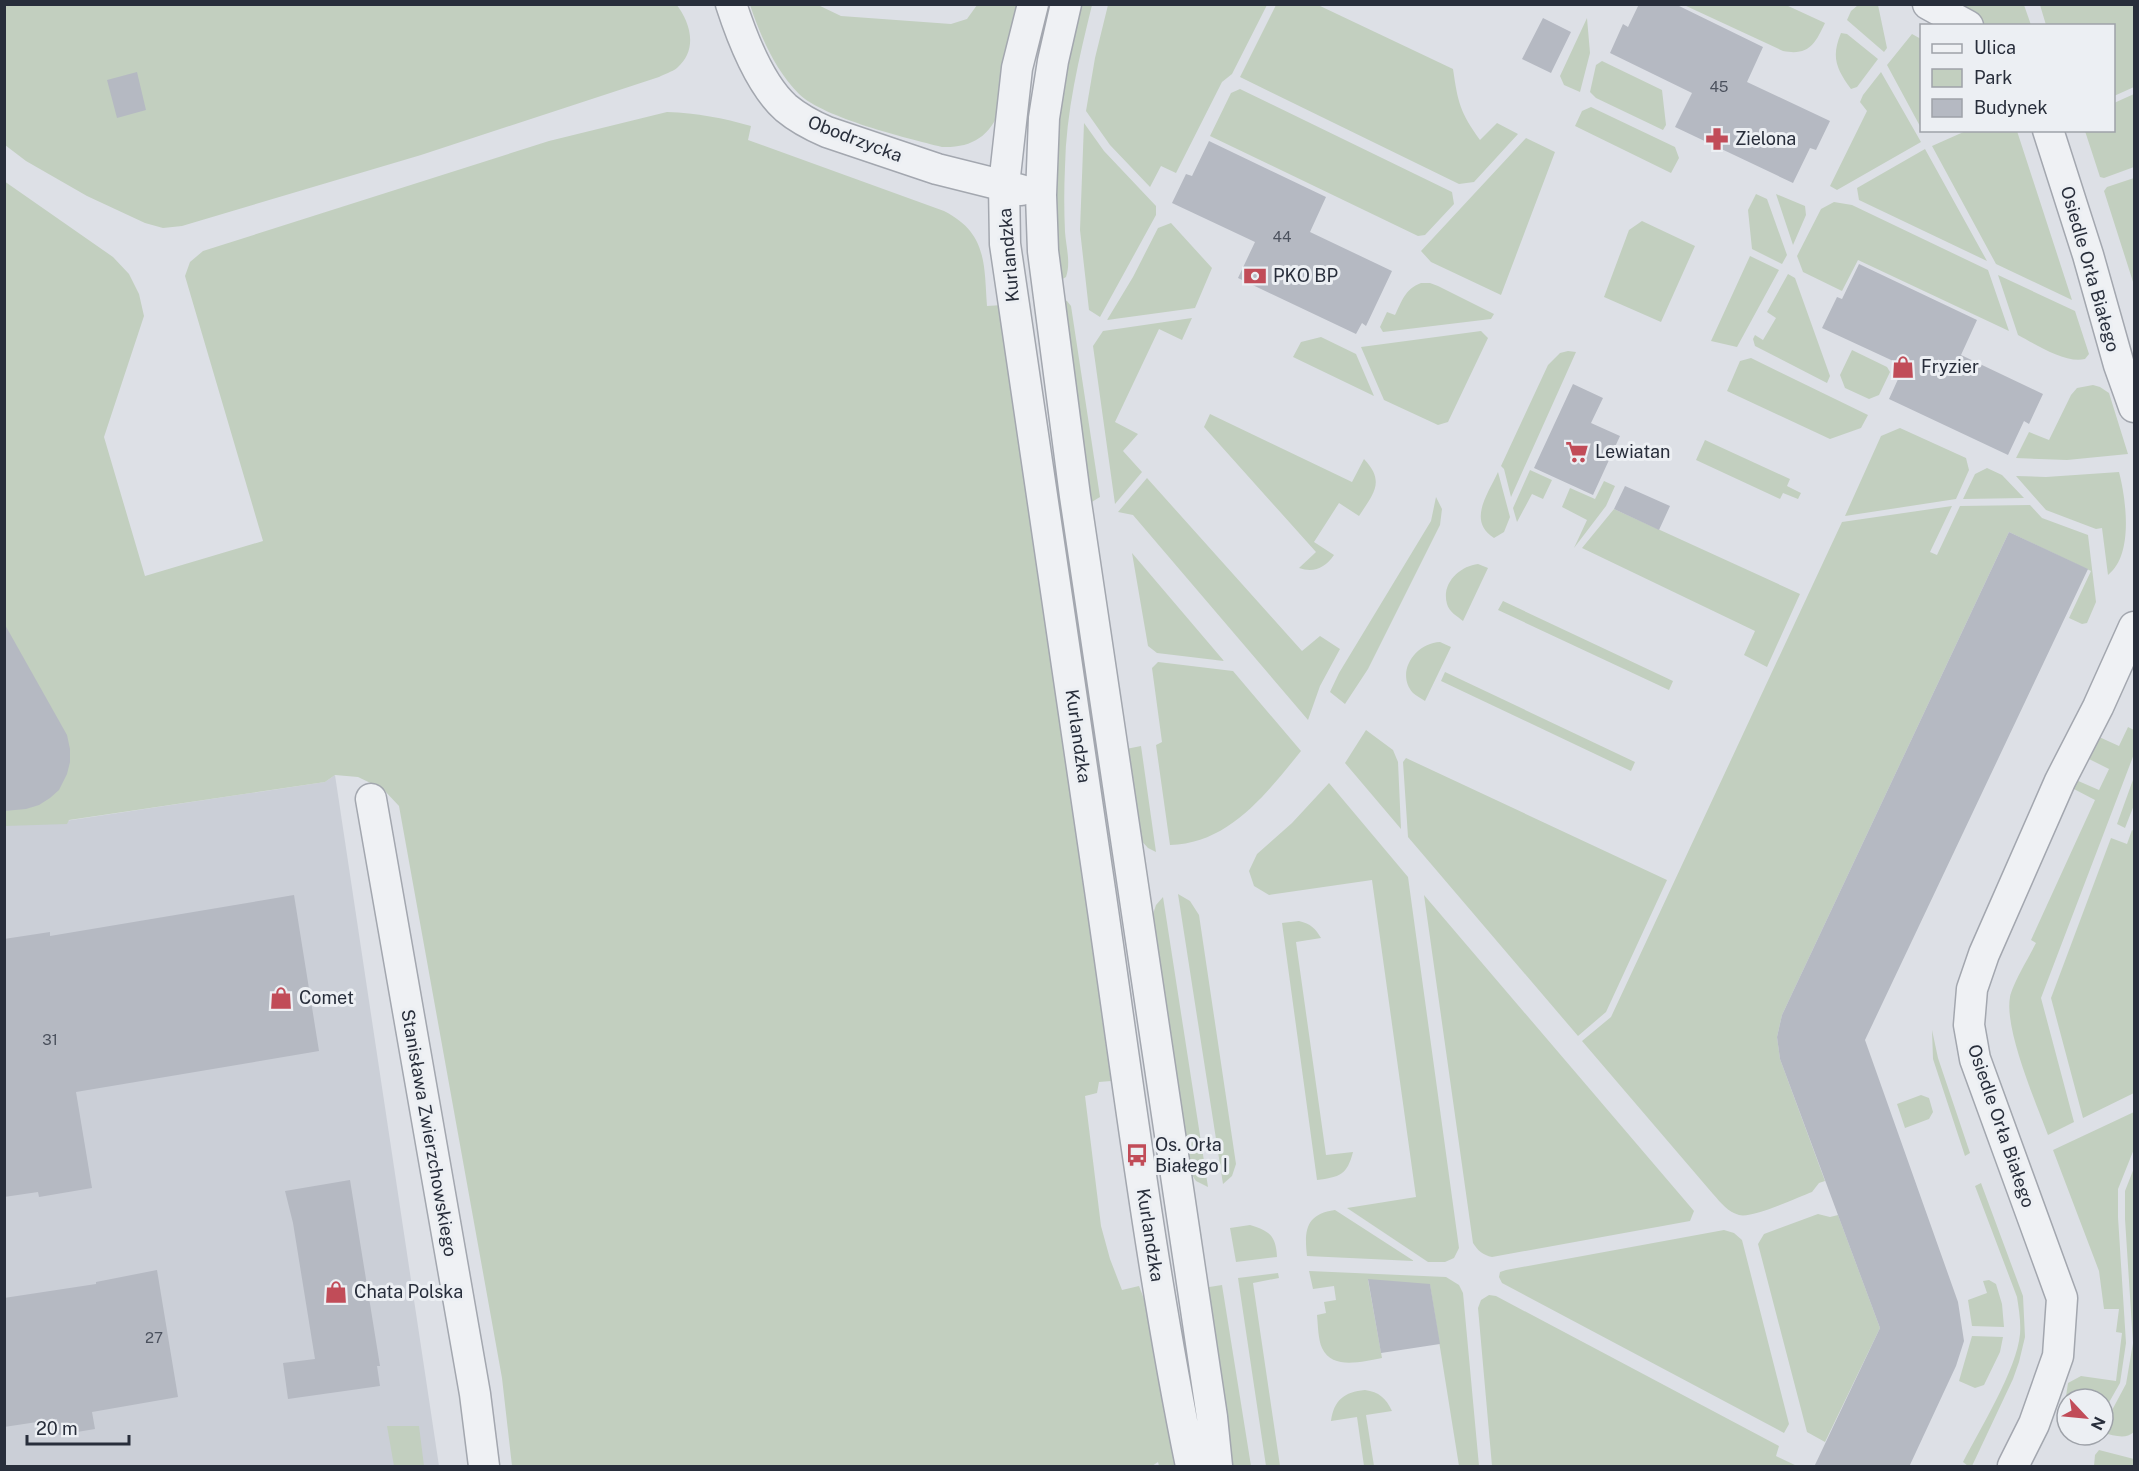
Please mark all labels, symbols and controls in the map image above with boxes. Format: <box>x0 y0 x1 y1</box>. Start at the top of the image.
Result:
legend <box>1920 24 2115 132</box>
text: Ulica <box>1974 37 2016 58</box>
text: Park <box>1974 67 2012 88</box>
house number: 45 <box>1710 78 1728 95</box>
text: Budynek <box>1974 97 2048 118</box>
street label: Obodrzycka <box>805 111 905 166</box>
pharmacy icon: Zielona <box>1704 126 1730 152</box>
place label: Zielona <box>1735 128 1796 149</box>
street label: Osiedle Orła Białego <box>2057 184 2124 354</box>
street label: Kurlandzka <box>994 207 1023 303</box>
house number: 44 <box>1273 228 1291 245</box>
bank icon: PKO BP <box>1242 263 1268 289</box>
place label: PKO BP <box>1273 265 1338 286</box>
shop icon: Fryzier <box>1890 354 1916 380</box>
place label: Fryzier <box>1921 356 1979 377</box>
supermarket icon: Lewiatan <box>1564 439 1590 465</box>
place label: Lewiatan <box>1595 441 1670 462</box>
street label: Kurlandzka <box>1062 688 1095 784</box>
shop icon: Comet <box>268 985 294 1011</box>
place label: Comet <box>299 987 354 1008</box>
street label: Stanisława Zwierzchowskiego <box>397 1008 462 1258</box>
house number: 31 <box>42 1031 58 1048</box>
street label: Osiedle Orła Białego <box>1964 1041 2039 1210</box>
place label: Os. Orła Białego I <box>1155 1134 1228 1176</box>
bus stop icon: Os. Orła Białego I <box>1124 1142 1150 1168</box>
street label: Kurlandzka <box>1133 1187 1168 1283</box>
shop icon: Chata Polska <box>323 1279 349 1305</box>
place label: Chata Polska <box>354 1281 463 1302</box>
house number: 27 <box>145 1329 163 1346</box>
north arrow <box>2055 1387 2115 1447</box>
scale bar <box>27 1408 129 1446</box>
text: N <box>2087 1414 2109 1433</box>
text: 20 m <box>36 1418 78 1439</box>

